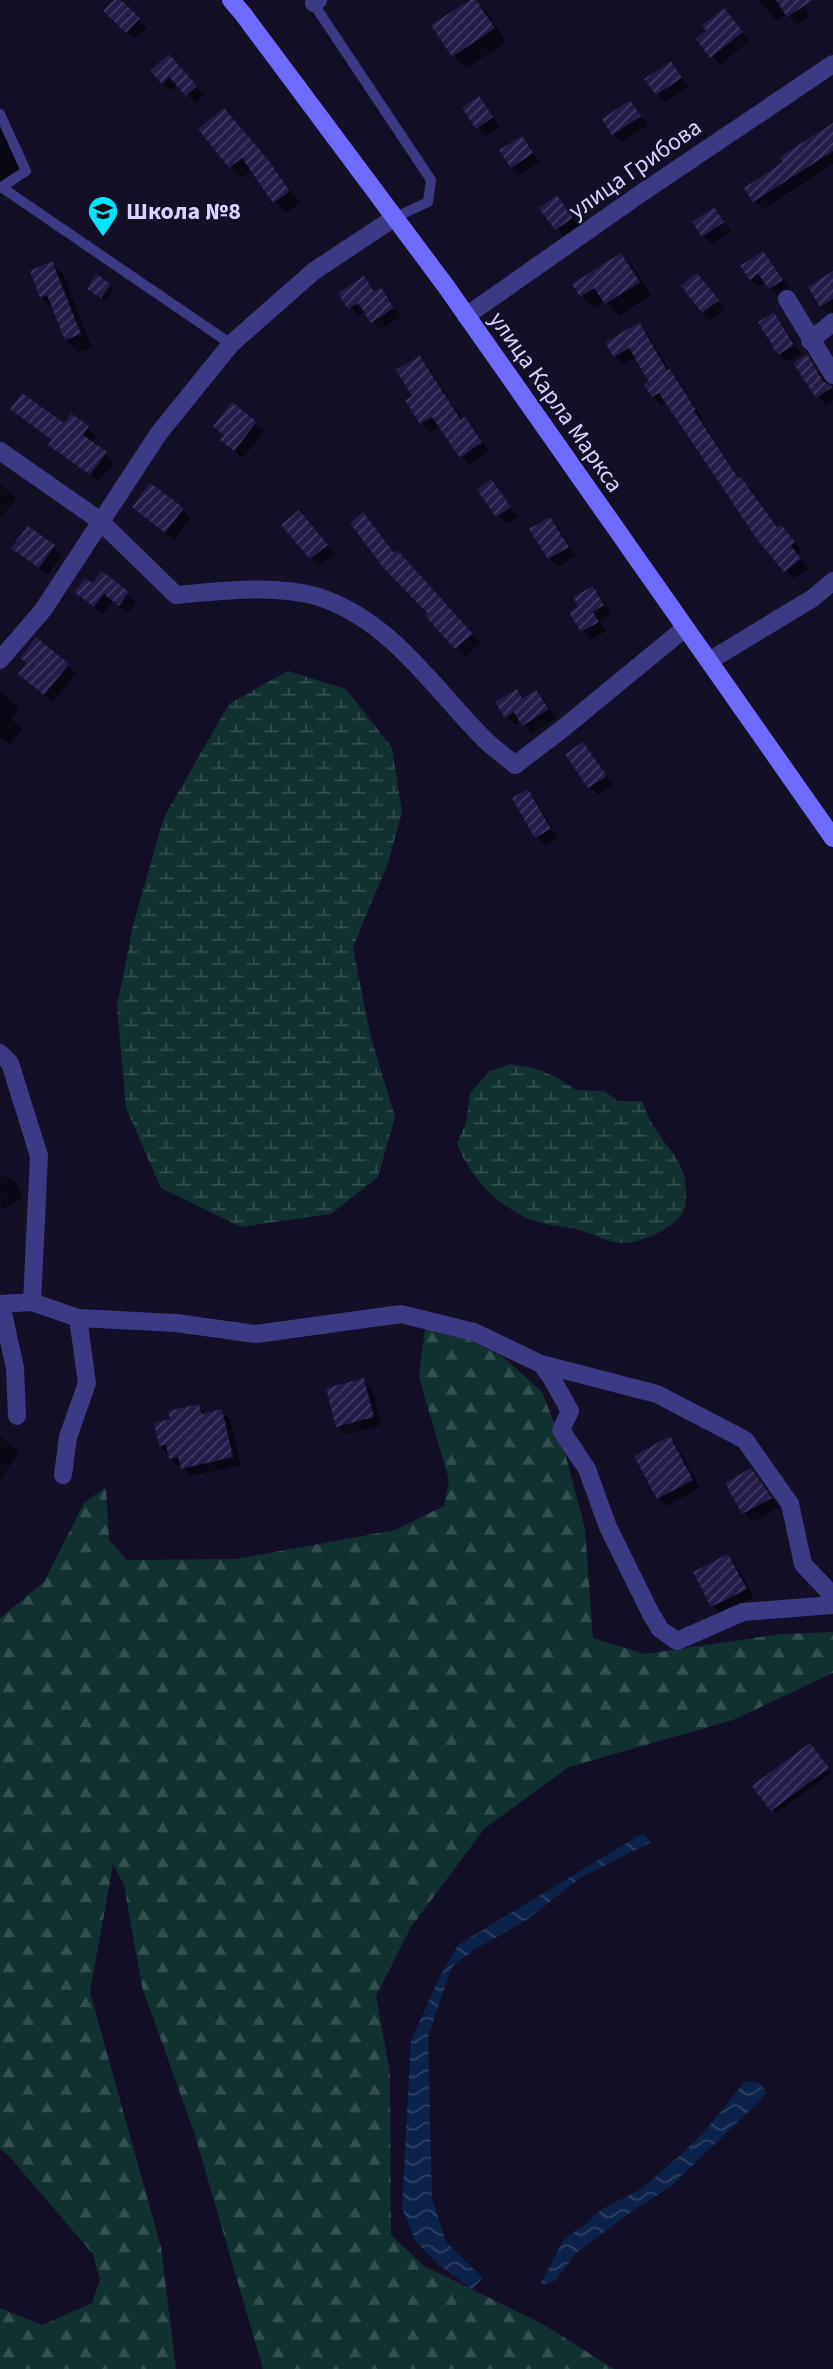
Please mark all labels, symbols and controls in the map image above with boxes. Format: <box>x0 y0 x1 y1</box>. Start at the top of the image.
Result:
street label: улица Грибова <box>561 110 709 228</box>
school or university icon: Школа №8 <box>86 194 120 238</box>
place label: Школа №8 <box>126 194 241 229</box>
street label: улица Карла Маркса <box>480 304 632 500</box>

